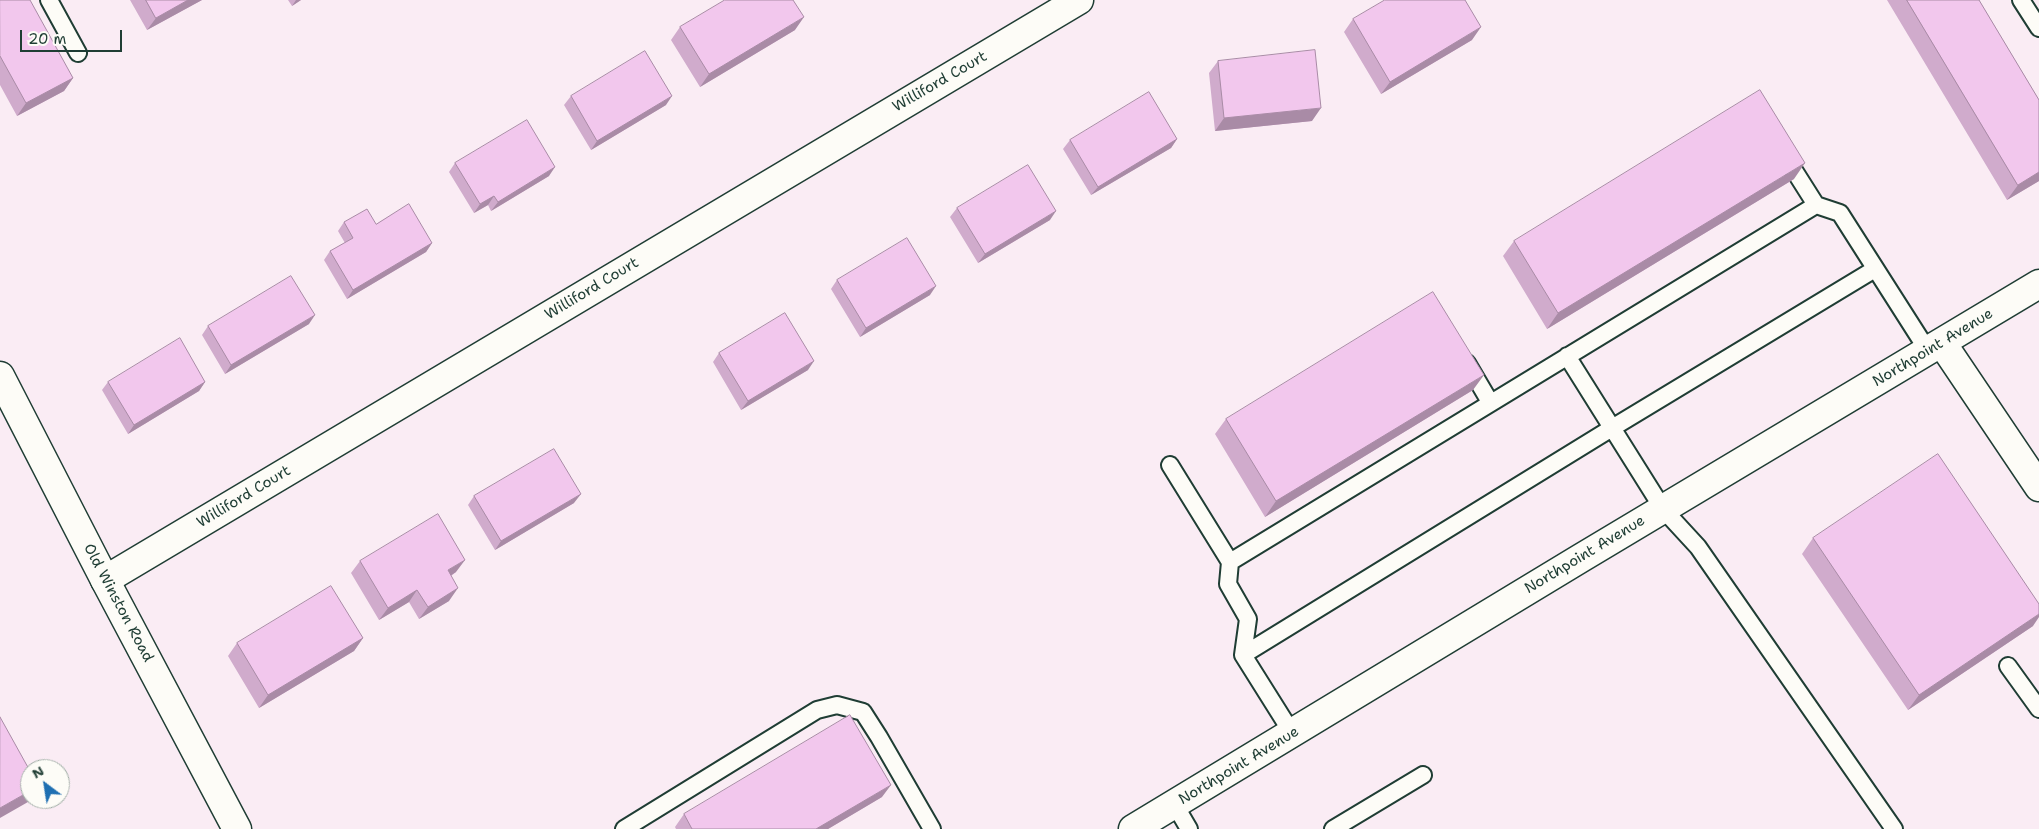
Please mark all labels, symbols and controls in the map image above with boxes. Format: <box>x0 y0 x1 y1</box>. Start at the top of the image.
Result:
scale bar <box>22 20 125 52</box>
text: 20 m <box>28 29 67 49</box>
street label: Williford Court <box>890 48 990 116</box>
street label: Williford Court <box>542 254 642 324</box>
street label: Northpoint Avenue <box>1870 305 1996 391</box>
street label: Williford Court <box>194 462 294 532</box>
street label: Northpoint Avenue <box>1522 512 1648 598</box>
street label: Old Winston Road <box>79 541 157 665</box>
street label: Northpoint Avenue <box>1176 723 1302 809</box>
north arrow <box>20 759 70 809</box>
text: N <box>28 761 47 783</box>

